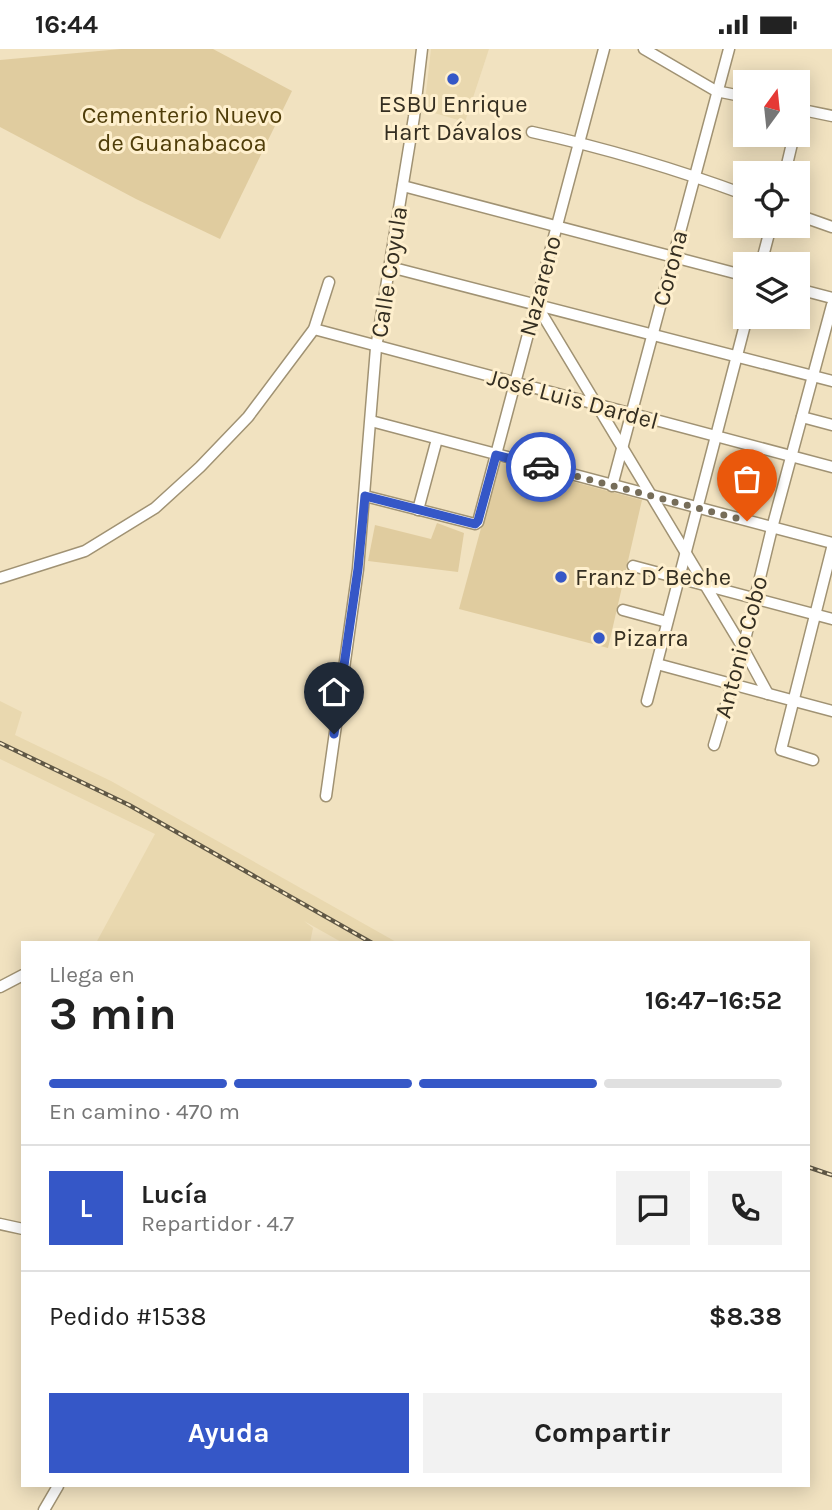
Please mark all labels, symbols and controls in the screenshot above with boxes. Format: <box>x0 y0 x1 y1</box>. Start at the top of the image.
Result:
text: 16:44 <box>35 9 98 40</box>
north arrow <box>733 70 810 147</box>
map controls <box>733 70 810 329</box>
marker: ESBU Enrique Hart Dávalos <box>445 71 461 87</box>
place label: ESBU Enrique Hart Dávalos <box>379 90 527 146</box>
park label: Cementerio Nuevo de Guanabacoa <box>82 101 282 157</box>
button: locate <box>733 161 810 238</box>
street label: Calle Coyula <box>365 204 413 340</box>
street label: Corona <box>646 227 694 309</box>
street label: Nazareno <box>513 233 567 339</box>
button: layers <box>733 252 810 329</box>
street label: José Luis Dardel <box>485 363 661 435</box>
courier <box>506 432 576 502</box>
icon: car <box>522 448 560 486</box>
pin <box>717 449 777 521</box>
icon: bag <box>728 460 766 498</box>
place label: Franz D´Beche <box>575 563 731 591</box>
marker: Franz D´Beche <box>553 569 569 585</box>
street label: Antonio Cobo <box>709 573 773 721</box>
place label: Pizarra <box>613 624 689 652</box>
marker: Pizarra <box>591 630 607 646</box>
pin <box>304 662 364 734</box>
icon: home <box>315 673 353 711</box>
text: Llega en <box>49 961 135 988</box>
text: 16:47–16:52 <box>645 985 782 1016</box>
text: 3 min <box>49 987 177 1041</box>
text: En camino · 470 m <box>49 1098 240 1125</box>
button: chat <box>616 1171 690 1245</box>
button: phone <box>708 1171 782 1245</box>
text: Lucía <box>141 1179 208 1210</box>
text: L <box>80 1193 92 1224</box>
text: Repartidor · 4.7 <box>141 1210 294 1237</box>
text: Pedido #1538 <box>49 1301 207 1332</box>
text: $8.38 <box>709 1301 782 1332</box>
button: Ayuda <box>49 1393 409 1473</box>
button: Compartir <box>423 1393 782 1473</box>

